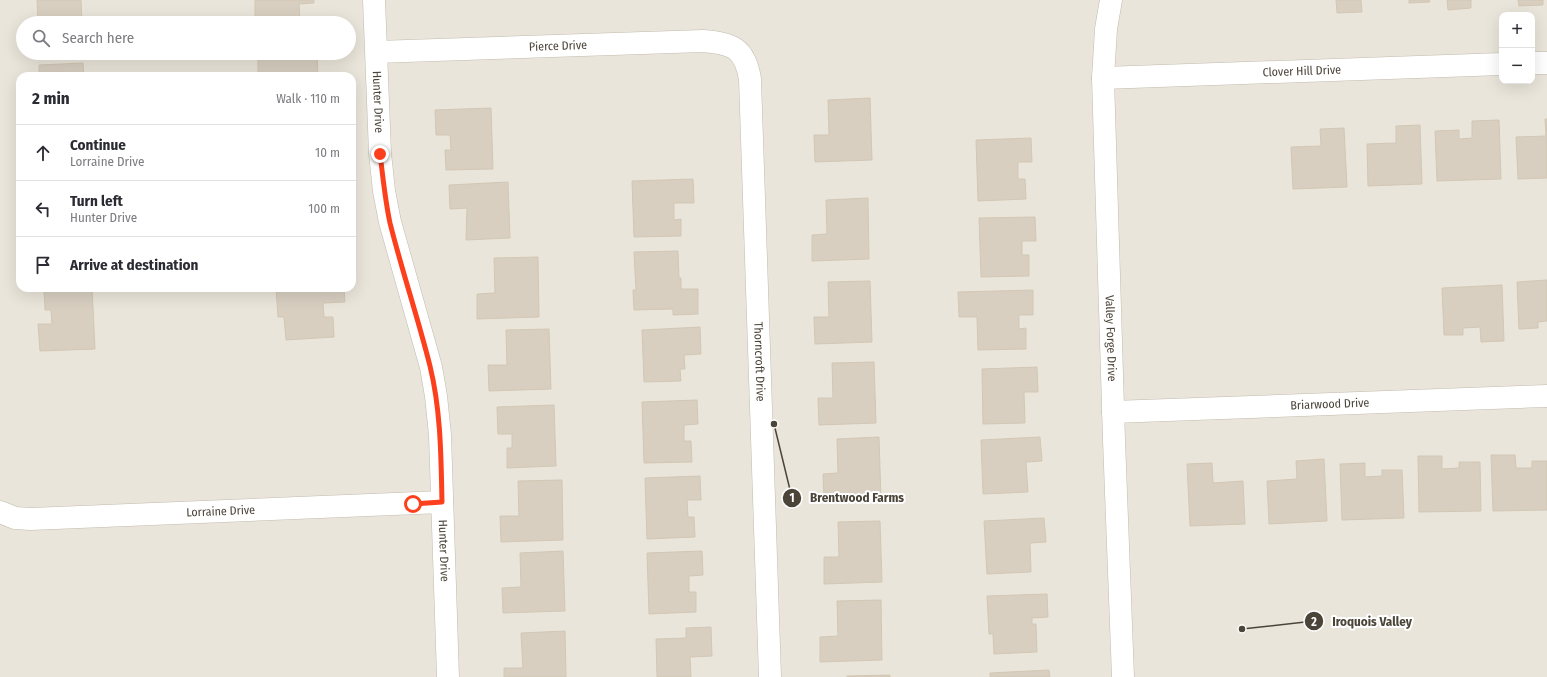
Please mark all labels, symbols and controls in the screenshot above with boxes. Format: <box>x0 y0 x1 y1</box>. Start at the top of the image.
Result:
map controls <box>1499 12 1535 84</box>
button: + <box>1499 12 1535 48</box>
search box <box>16 16 356 60</box>
icon: search <box>30 27 52 49</box>
text: Search here <box>62 29 134 47</box>
street label: Pierce Drive <box>529 38 587 54</box>
button: − <box>1499 48 1535 84</box>
street label: Clover Hill Drive <box>1262 63 1341 79</box>
street label: Hunter Drive <box>370 71 386 133</box>
text: 2 min <box>32 88 70 109</box>
text: Walk · 110 m <box>276 91 340 106</box>
text: Continue <box>70 136 126 154</box>
icon: ahead <box>32 142 54 164</box>
text: 10 m <box>315 145 340 160</box>
route end <box>371 145 389 163</box>
text: Lorraine Drive <box>70 154 144 169</box>
text: Turn left <box>70 192 123 210</box>
icon: left <box>32 198 54 220</box>
text: 100 m <box>308 201 340 216</box>
text: Hunter Drive <box>70 210 137 225</box>
icon: arrive <box>32 254 54 276</box>
text: Arrive at destination <box>70 256 198 274</box>
street label: Valley Forge Drive <box>1103 295 1119 382</box>
street label: Thorncroft Drive <box>751 322 768 402</box>
street label: Briarwood Drive <box>1290 396 1370 412</box>
callout: Brentwood Farms <box>782 485 912 510</box>
text: Brentwood Farms <box>810 490 904 505</box>
text: 1 <box>789 491 795 505</box>
route start <box>404 495 422 513</box>
street label: Lorraine Drive <box>186 503 255 520</box>
street label: Hunter Drive <box>436 519 452 582</box>
callout: Iroquois Valley <box>1304 609 1420 634</box>
text: Iroquois Valley <box>1332 614 1413 629</box>
text: 2 <box>1310 615 1317 629</box>

